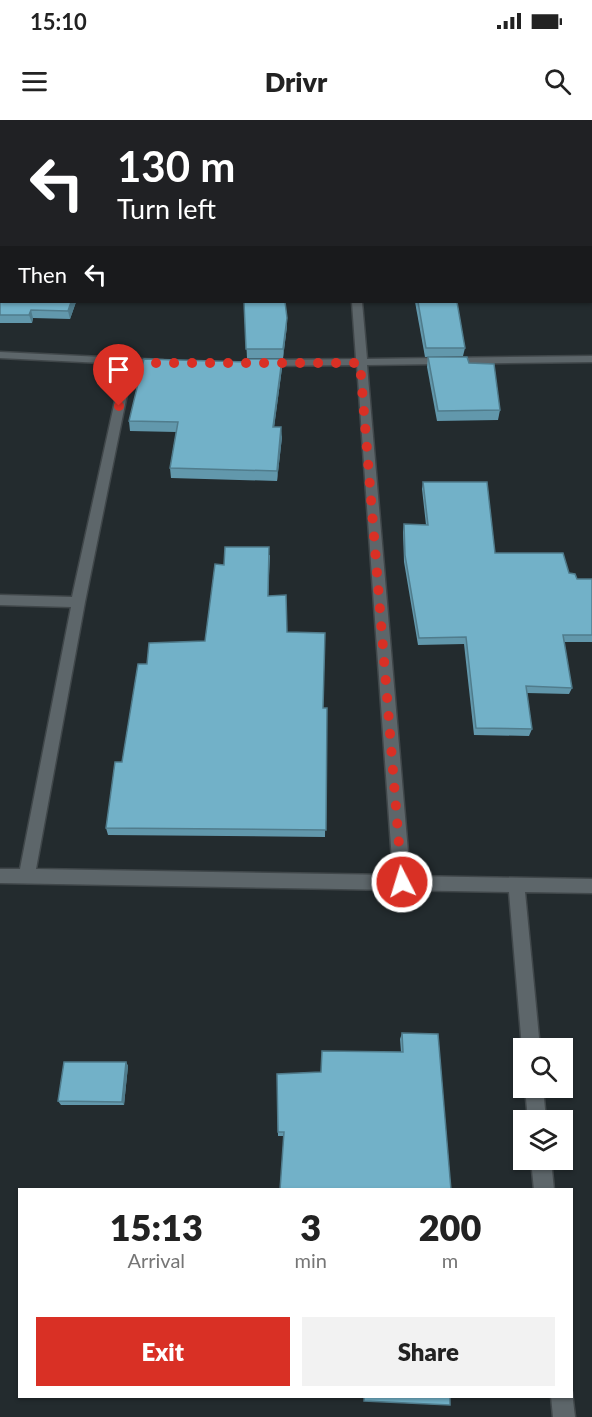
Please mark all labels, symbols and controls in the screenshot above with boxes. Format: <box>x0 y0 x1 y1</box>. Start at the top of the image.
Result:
text: 15:10 <box>30 8 87 35</box>
icon: menu <box>18 65 51 98</box>
text: Drivr <box>265 65 327 98</box>
icon: search <box>541 65 574 98</box>
text: 130 m <box>117 141 235 191</box>
icon: left <box>18 144 96 222</box>
text: Turn left <box>117 192 216 225</box>
icon: left <box>79 258 112 291</box>
text: Then <box>18 261 67 288</box>
pin <box>93 344 144 406</box>
icon: arrive <box>102 353 135 386</box>
position arrow <box>370 850 434 914</box>
map controls <box>513 1038 573 1170</box>
button: search <box>513 1038 573 1098</box>
button: layers <box>513 1110 573 1170</box>
text: 15:13 <box>110 1205 203 1249</box>
text: 3 <box>300 1205 321 1249</box>
text: 200 <box>419 1205 481 1249</box>
text: Arrival <box>127 1248 185 1272</box>
text: min <box>295 1248 327 1272</box>
text: m <box>442 1248 458 1272</box>
button: Exit <box>36 1317 290 1386</box>
button: Share <box>302 1317 555 1386</box>

